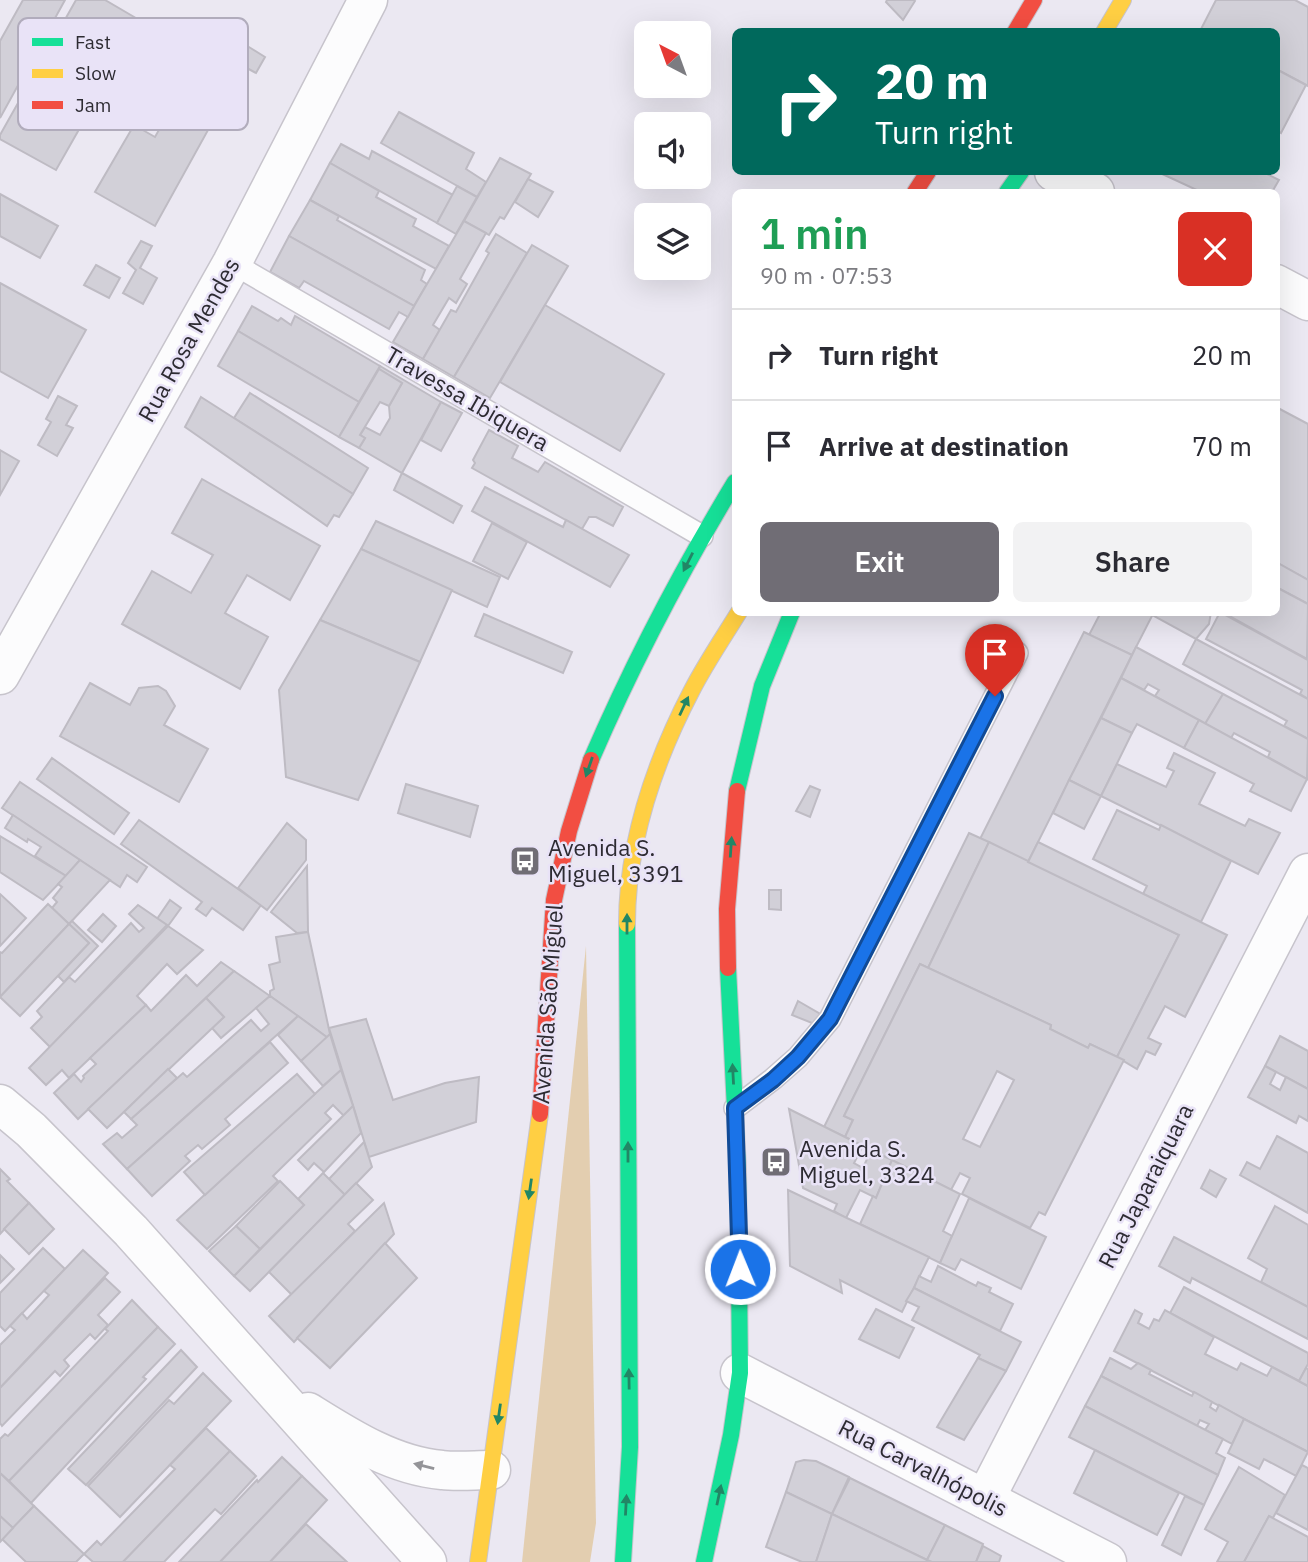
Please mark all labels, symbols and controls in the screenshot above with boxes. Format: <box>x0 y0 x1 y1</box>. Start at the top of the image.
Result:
legend <box>18 18 248 130</box>
north arrow <box>634 21 710 98</box>
map controls <box>634 21 711 280</box>
text: Fast <box>75 30 111 54</box>
text: 20 m <box>875 49 989 112</box>
icon: right <box>760 56 851 147</box>
text: Slow <box>75 61 116 85</box>
text: Jam <box>75 93 111 117</box>
text: Turn right <box>875 111 1013 153</box>
button: sound <box>634 112 711 189</box>
button: layers <box>634 203 711 280</box>
text: 1 min <box>760 206 869 261</box>
button: close <box>1178 212 1252 286</box>
street label: Rua Rosa Mendes <box>131 252 246 427</box>
text: 90 m · 07:53 <box>760 260 893 290</box>
icon: right <box>760 336 798 374</box>
text: Turn right <box>819 338 938 372</box>
text: 20 m <box>1192 338 1252 372</box>
street label: Travessa Ibiquera <box>380 339 555 457</box>
icon: arrive <box>760 427 798 465</box>
text: Arrive at destination <box>819 429 1069 463</box>
text: 70 m <box>1192 429 1252 463</box>
button: Exit <box>760 522 999 602</box>
button: Share <box>1013 522 1252 602</box>
one-way arrow <box>682 552 694 572</box>
pin <box>965 624 1025 696</box>
icon: arrive <box>976 635 1014 673</box>
one-way arrow <box>679 696 690 716</box>
one-way arrow <box>583 756 594 777</box>
place label: Avenida S. Miguel, 3391 <box>548 832 684 888</box>
one-way arrow <box>726 835 737 857</box>
bus stop icon: Avenida S. Miguel, 3391 <box>508 844 542 878</box>
street label: Avenida São Miguel <box>525 903 569 1105</box>
one-way arrow <box>621 913 633 935</box>
one-way arrow <box>727 1063 738 1085</box>
street label: Rua Japaraiquara <box>1091 1098 1200 1273</box>
place label: Avenida S. Miguel, 3324 <box>799 1133 935 1189</box>
one-way arrow <box>622 1140 634 1162</box>
bus stop icon: Avenida S. Miguel, 3324 <box>759 1145 793 1179</box>
one-way arrow <box>525 1178 536 1200</box>
position arrow <box>703 1232 777 1306</box>
one-way arrow <box>623 1368 635 1390</box>
one-way arrow <box>493 1403 504 1425</box>
street label: Rua Carvalhópolis <box>834 1412 1013 1523</box>
one-way arrow <box>413 1460 435 1471</box>
one-way arrow <box>713 1484 724 1506</box>
one-way arrow <box>621 1493 632 1515</box>

